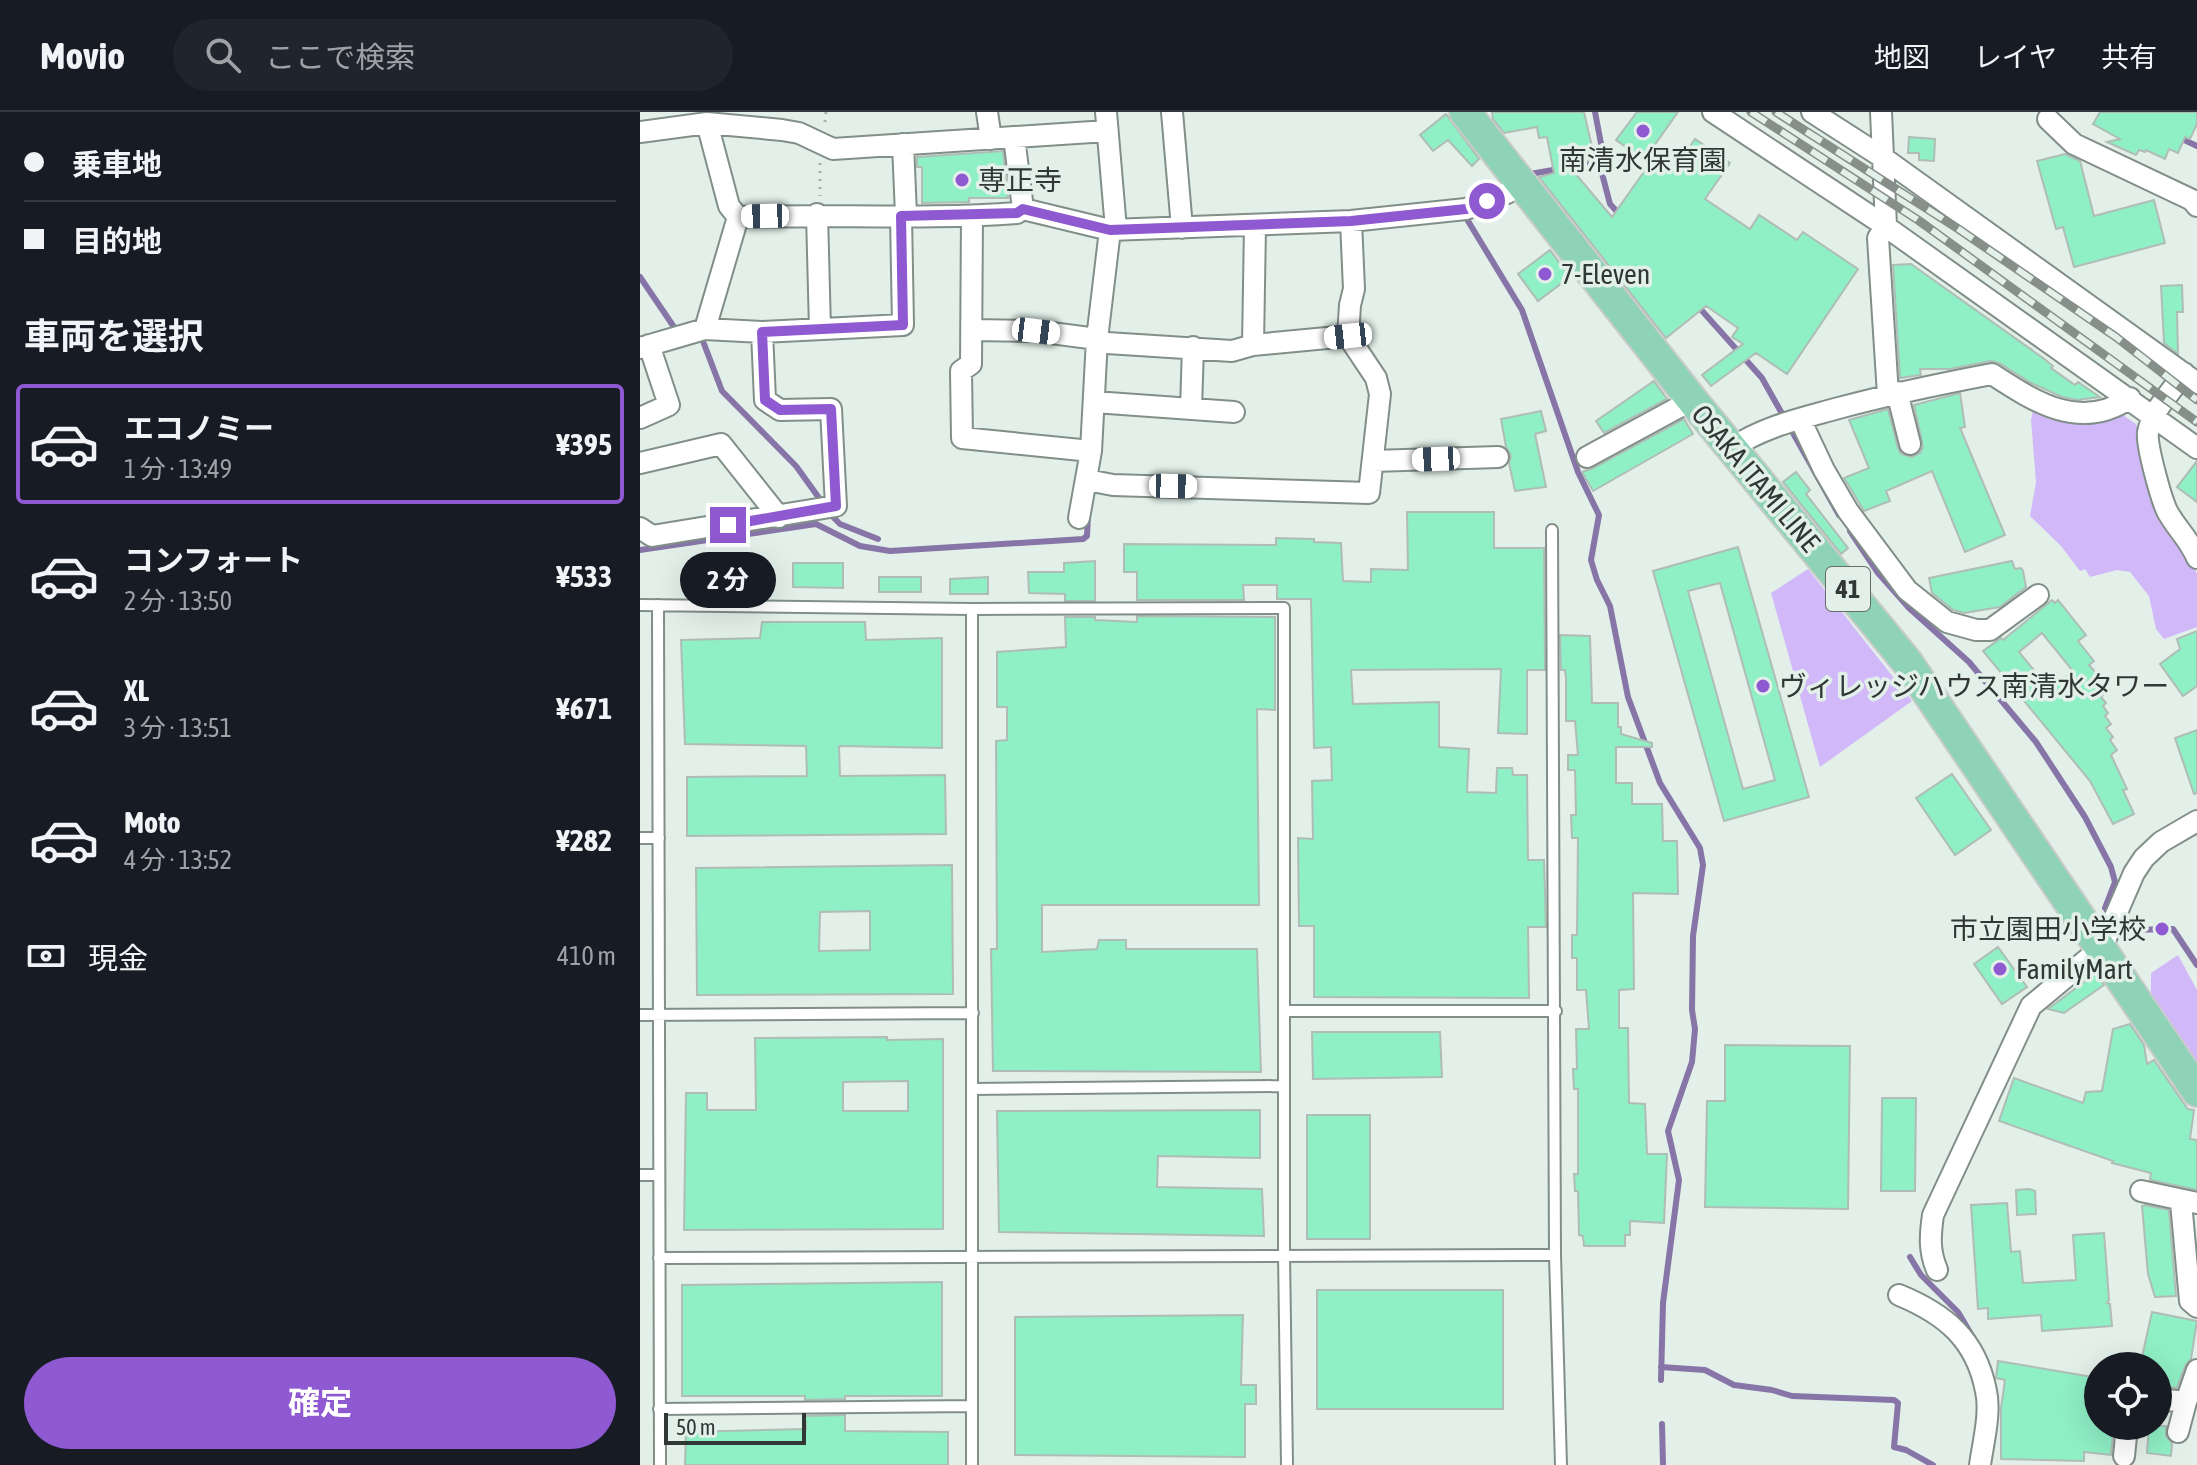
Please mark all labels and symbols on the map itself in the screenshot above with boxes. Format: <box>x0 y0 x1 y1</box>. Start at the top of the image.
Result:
marker: 南清水保育園 <box>1634 122 1652 140</box>
place label: 南清水保育園 <box>1559 144 1727 176</box>
place label: 専正寺 <box>978 164 1062 196</box>
marker: 専正寺 <box>953 171 971 189</box>
route start <box>1469 183 1505 219</box>
car <box>741 204 789 228</box>
place label: 7-Eleven <box>1561 258 1650 290</box>
marker: 7-Eleven <box>1536 265 1554 283</box>
car <box>1011 316 1061 346</box>
car <box>1323 322 1373 350</box>
street label: OSAKA ITAMI LINE <box>1685 398 1827 558</box>
car <box>1412 446 1460 472</box>
car <box>1149 474 1197 498</box>
route end <box>710 507 746 543</box>
callout: 2 分 <box>680 553 776 609</box>
road number: 41 <box>1826 567 1870 611</box>
place label: ヴィレッジハウス南清水タワー <box>1779 670 2169 702</box>
marker: ヴィレッジハウス南清水タワー <box>1754 677 1772 695</box>
place label: 市立園田小学校 <box>1950 913 2146 945</box>
marker: 市立園田小学校 <box>2153 920 2171 938</box>
place label: FamilyMart <box>2016 953 2133 985</box>
marker: FamilyMart <box>1991 960 2009 978</box>
scale bar <box>664 1409 806 1445</box>

